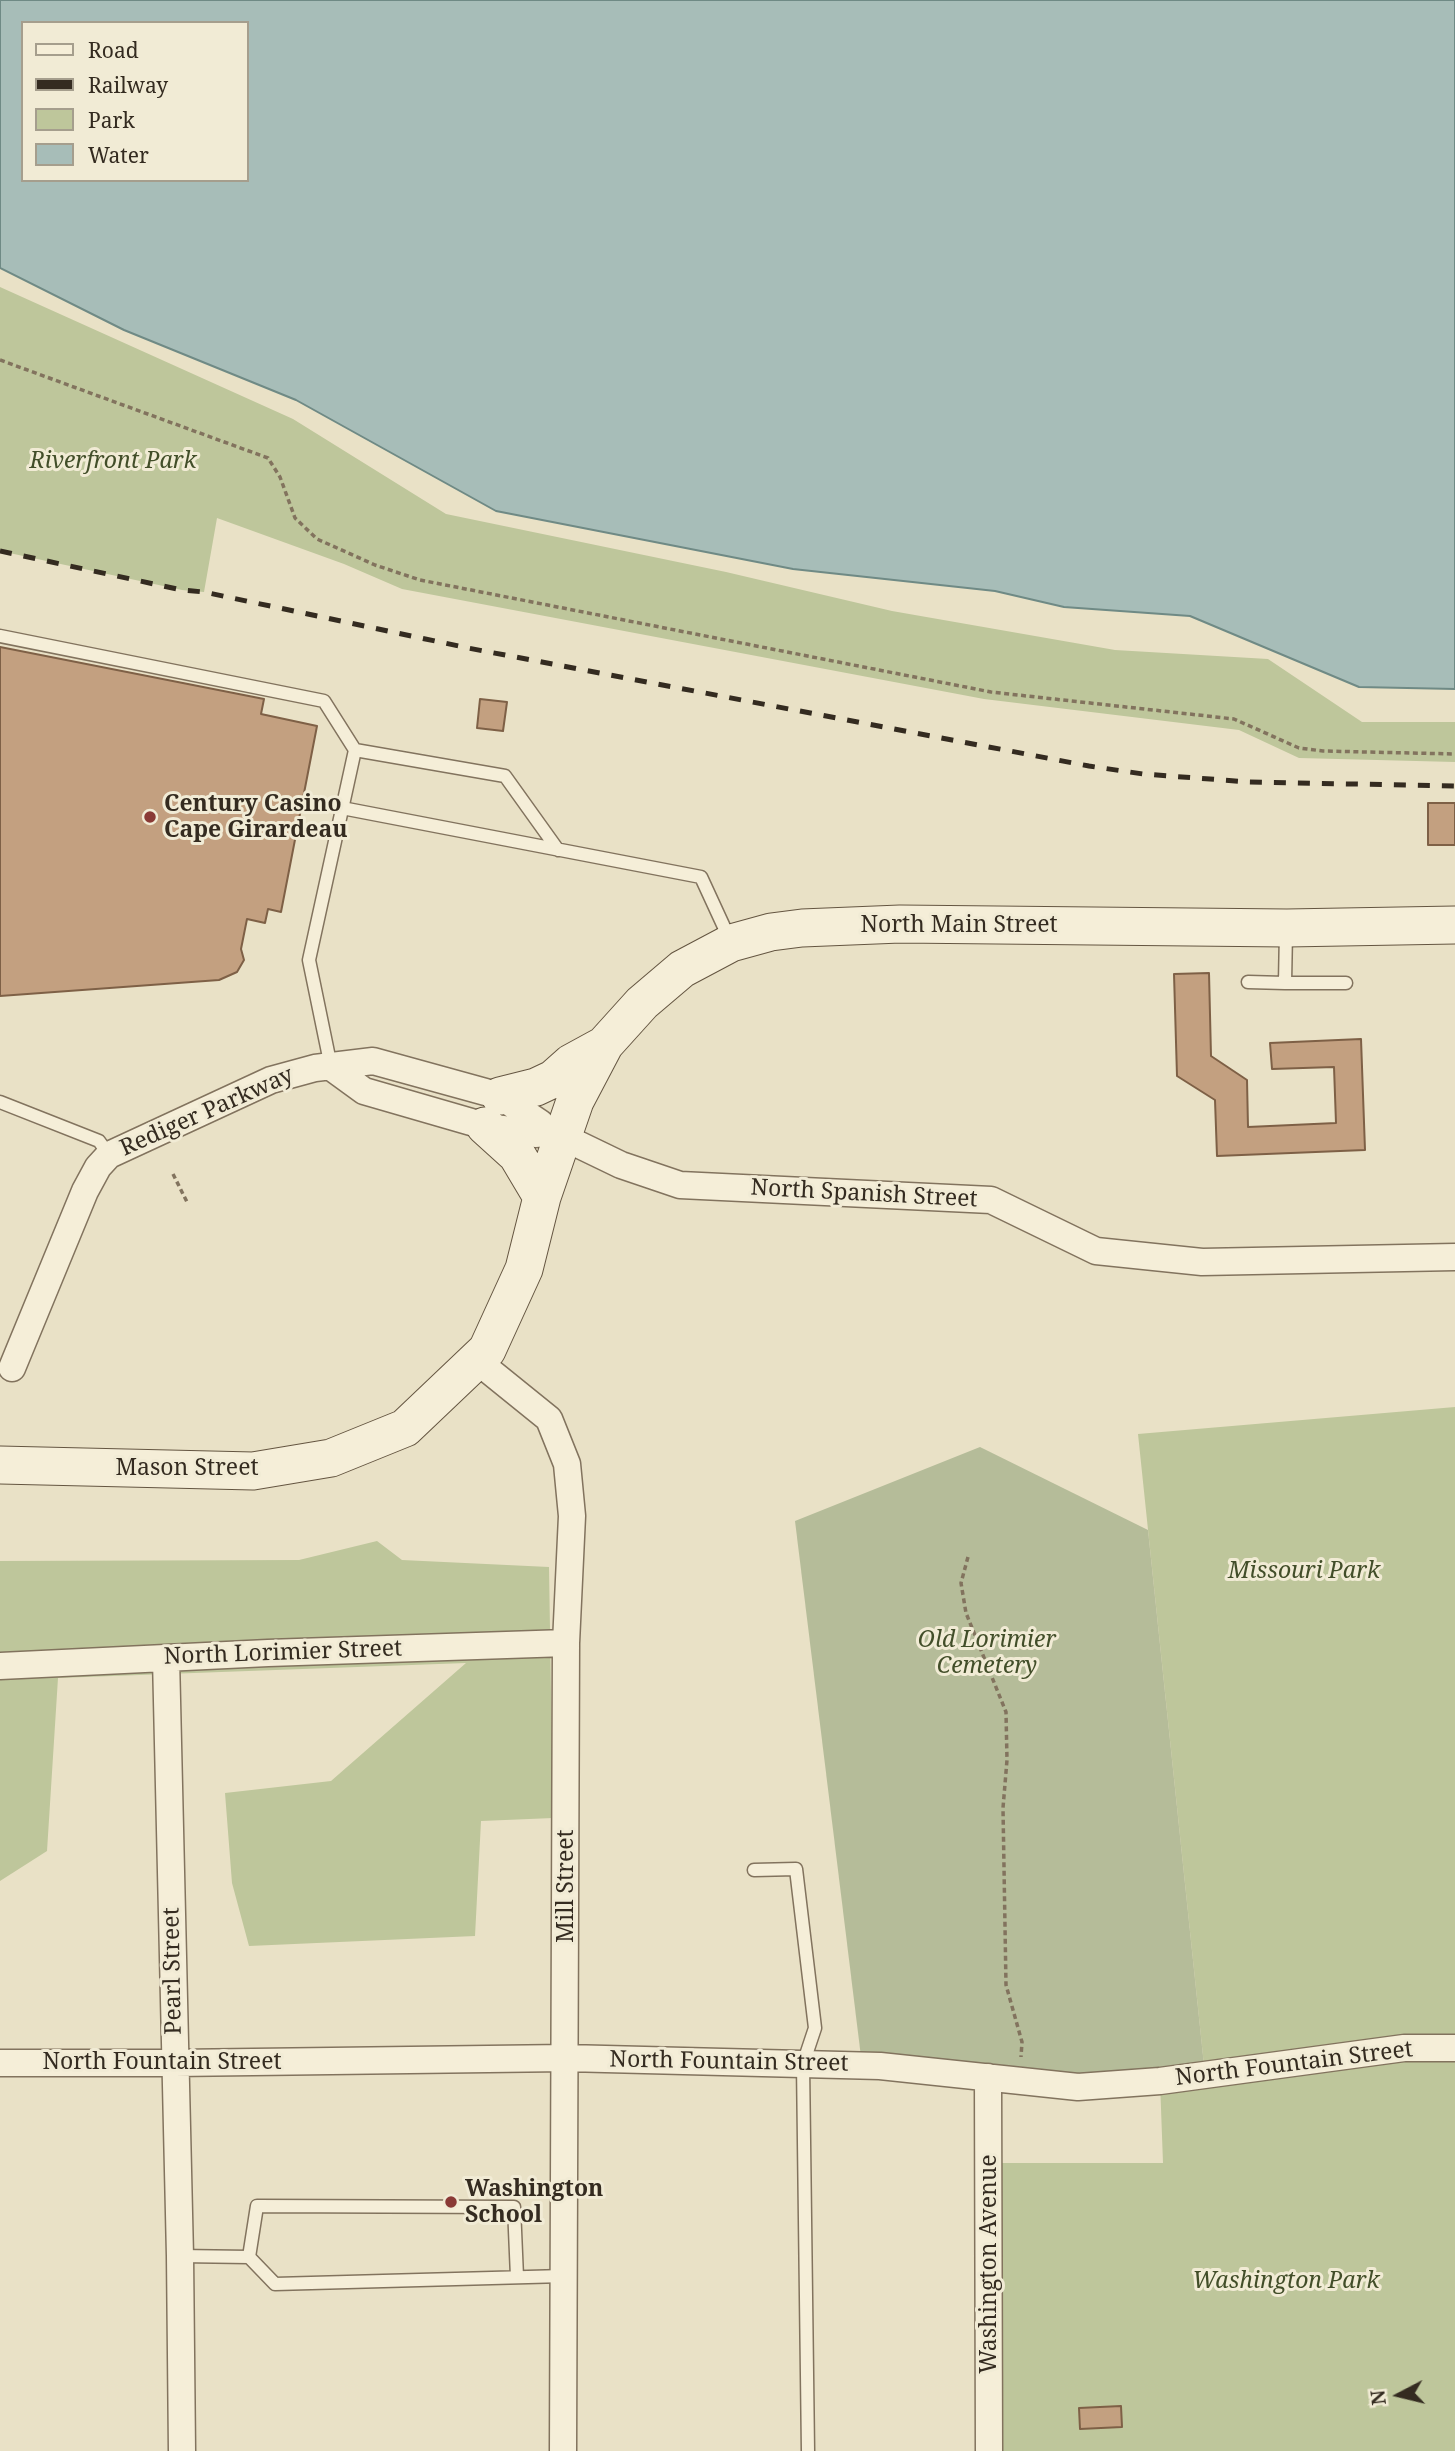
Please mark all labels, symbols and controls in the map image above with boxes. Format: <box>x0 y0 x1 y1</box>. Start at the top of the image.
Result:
legend <box>21 21 248 182</box>
text: Road <box>88 36 139 64</box>
text: Railway <box>88 71 168 99</box>
text: Park <box>88 106 135 134</box>
text: Water <box>88 141 149 169</box>
park label: Riverfront Park <box>29 447 197 475</box>
place label: Century Casino Cape Girardeau <box>164 790 348 844</box>
marker: Century Casino Cape Girardeau <box>142 809 158 825</box>
street label: North Main Street <box>860 911 1058 939</box>
street label: Rediger Parkway <box>116 1061 298 1163</box>
street label: North Spanish Street <box>750 1174 978 1214</box>
street label: Mason Street <box>115 1454 259 1482</box>
park label: Missouri Park <box>1228 1557 1380 1585</box>
park label: Old Lorimier Cemetery <box>918 1626 1056 1680</box>
street label: North Lorimier Street <box>163 1635 403 1671</box>
street label: Mill Street <box>552 1829 580 1943</box>
street label: Pearl Street <box>158 1907 188 2035</box>
street label: North Fountain Street <box>1174 2036 1414 2092</box>
street label: North Fountain Street <box>609 2046 849 2078</box>
street label: North Fountain Street <box>42 2048 282 2076</box>
street label: Washington Avenue <box>975 2154 1003 2374</box>
place label: Washington School <box>465 2175 603 2229</box>
marker: Washington School <box>443 2194 459 2210</box>
park label: Washington Park <box>1192 2267 1380 2295</box>
north arrow <box>1364 2360 1434 2430</box>
text: N <box>1364 2389 1392 2407</box>

